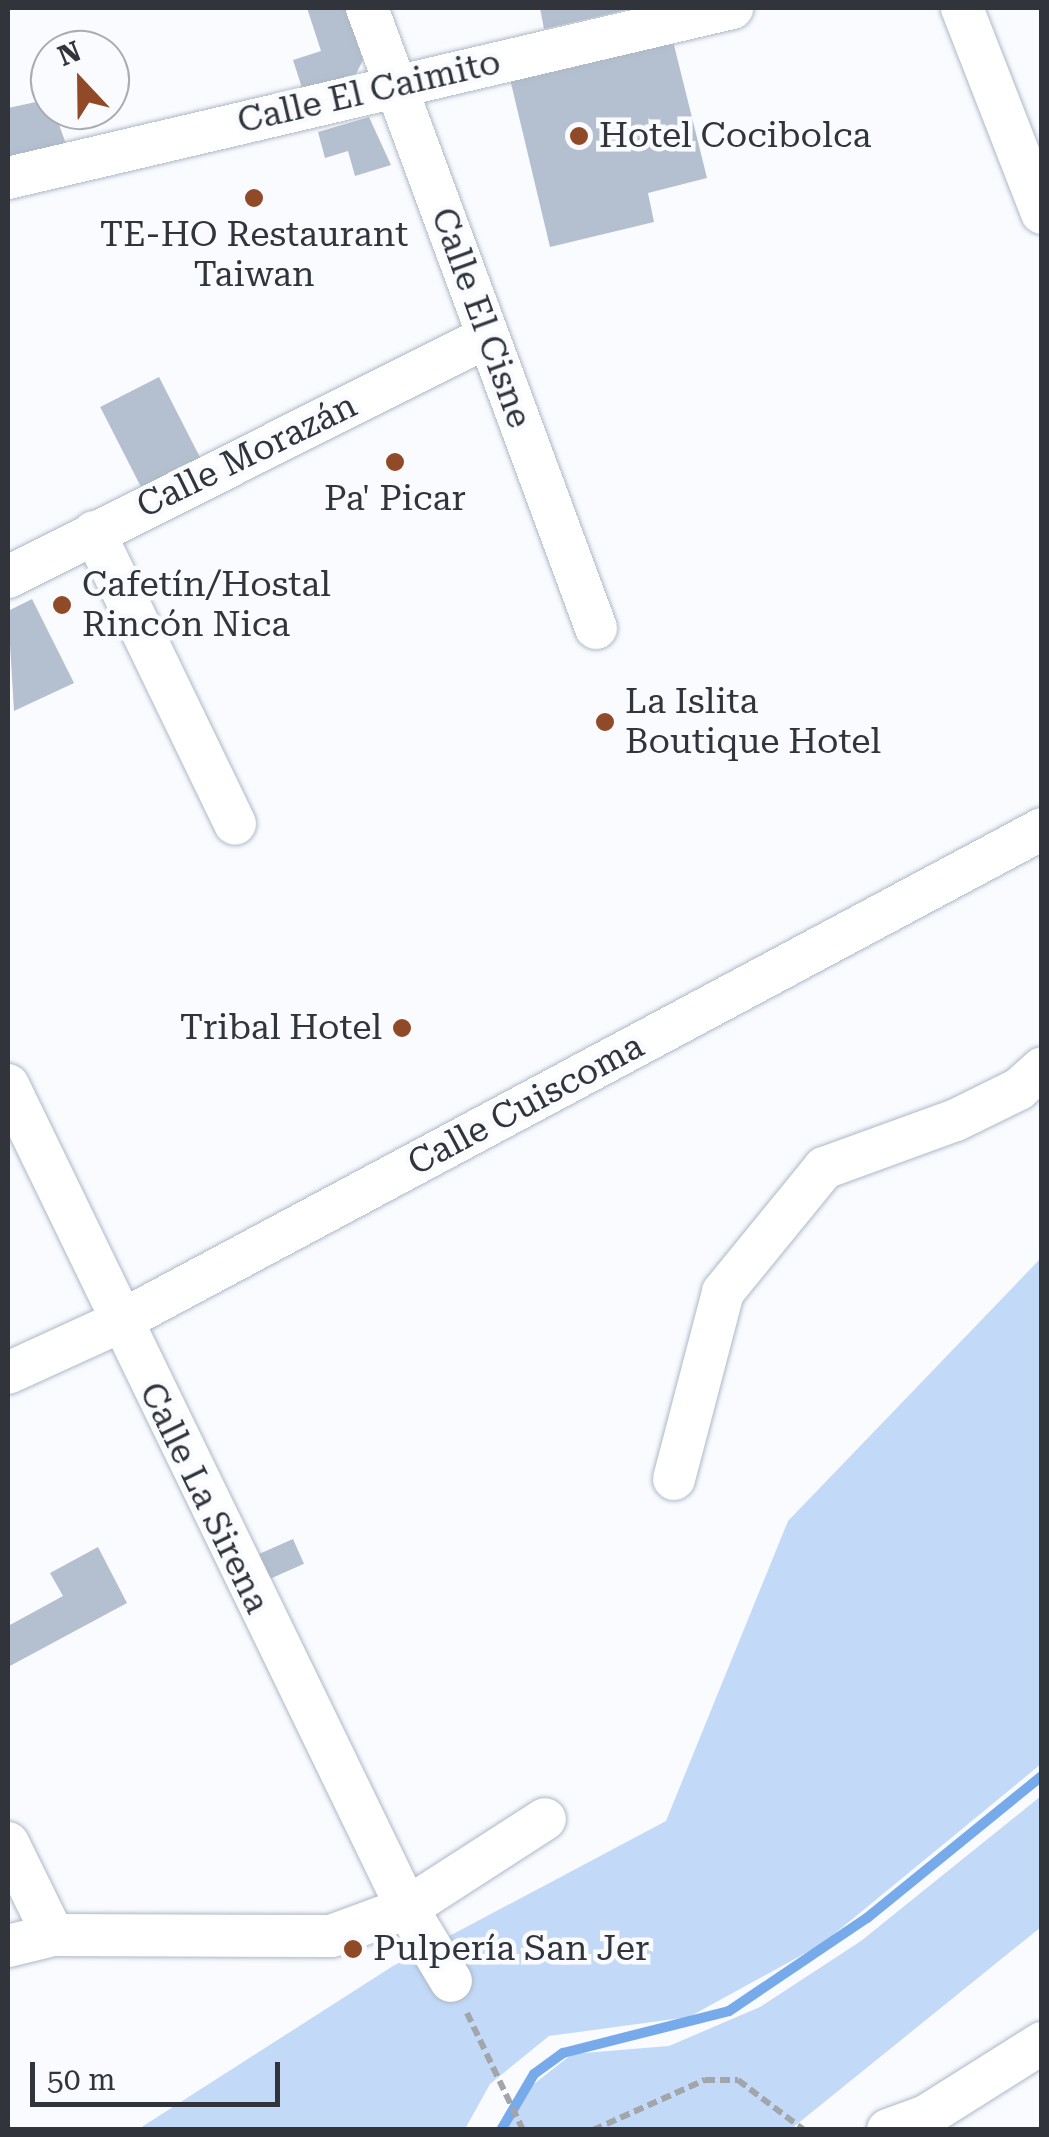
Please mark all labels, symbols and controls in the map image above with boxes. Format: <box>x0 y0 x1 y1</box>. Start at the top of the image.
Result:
north arrow <box>30 30 130 130</box>
text: N <box>53 34 86 73</box>
street label: Calle El Caimito <box>234 41 504 143</box>
place label: Hotel Cocibolca <box>599 115 871 157</box>
marker: Hotel Cocibolca <box>568 125 590 147</box>
marker: TE-HO Restaurant Taiwan <box>243 187 265 209</box>
street label: Calle El Cisne <box>422 202 540 434</box>
place label: TE-HO Restaurant Taiwan <box>100 214 408 296</box>
street label: Calle Morazán <box>130 385 364 527</box>
marker: Pa' Picar <box>384 451 406 473</box>
place label: Pa' Picar <box>324 478 466 520</box>
place label: Cafetín/Hostal Rincón Nica <box>82 564 331 646</box>
marker: Cafetín/Hostal Rincón Nica <box>51 594 73 616</box>
place label: La Islita Boutique Hotel <box>625 681 881 763</box>
marker: La Islita Boutique Hotel <box>594 711 616 733</box>
place label: Tribal Hotel <box>180 1007 382 1049</box>
marker: Tribal Hotel <box>391 1017 413 1039</box>
street label: Calle Cuiscoma <box>401 1025 651 1185</box>
street label: Calle La Sirena <box>130 1376 278 1620</box>
place label: Pulpería San Jer <box>373 1928 649 1970</box>
marker: Pulpería San Jer <box>342 1938 364 1960</box>
scale bar <box>35 2042 285 2104</box>
text: 50 m <box>47 2062 116 2097</box>

